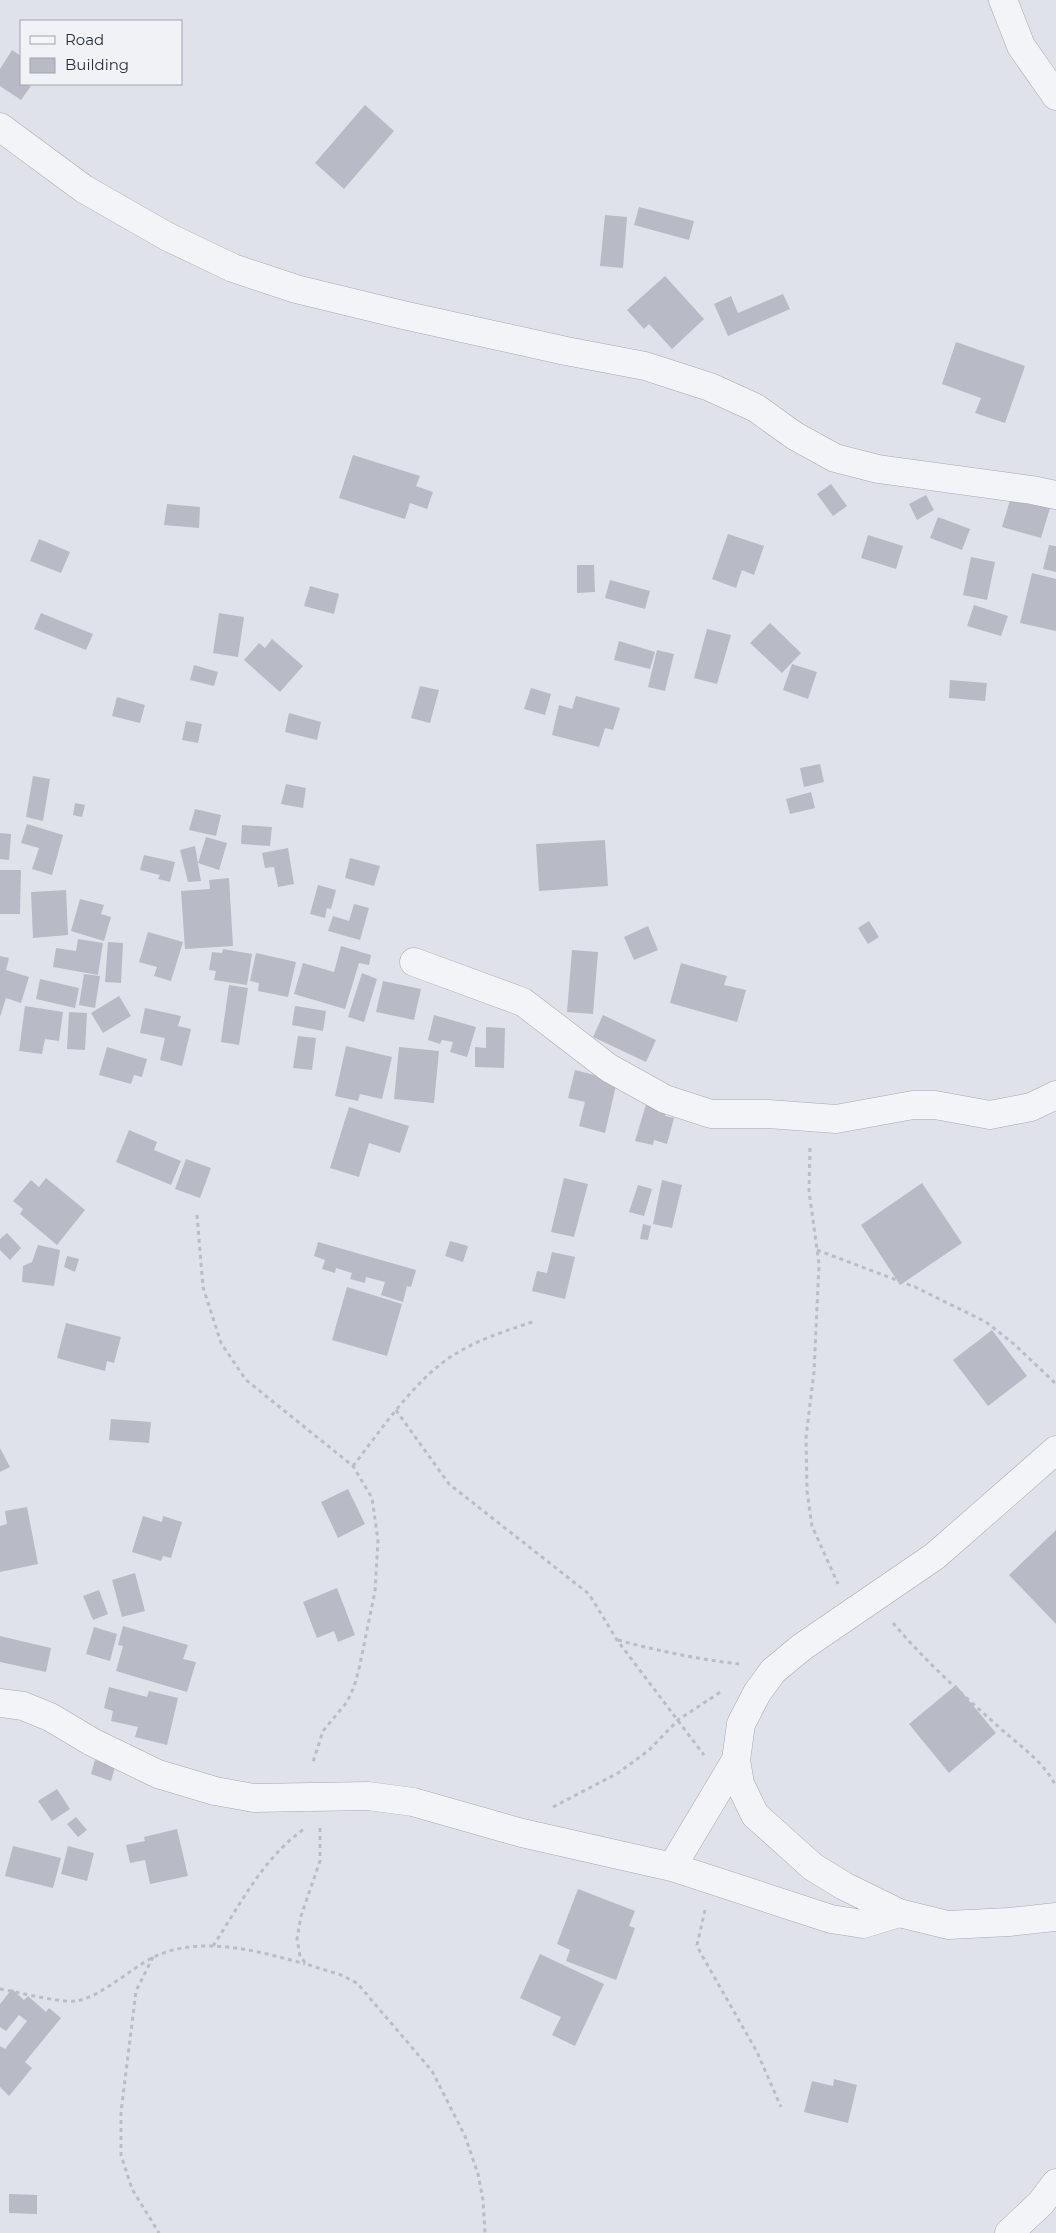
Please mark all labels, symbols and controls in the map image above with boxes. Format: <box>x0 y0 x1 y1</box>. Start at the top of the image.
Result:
legend <box>20 20 182 85</box>
text: Road <box>65 30 104 49</box>
text: Building <box>65 55 129 74</box>

